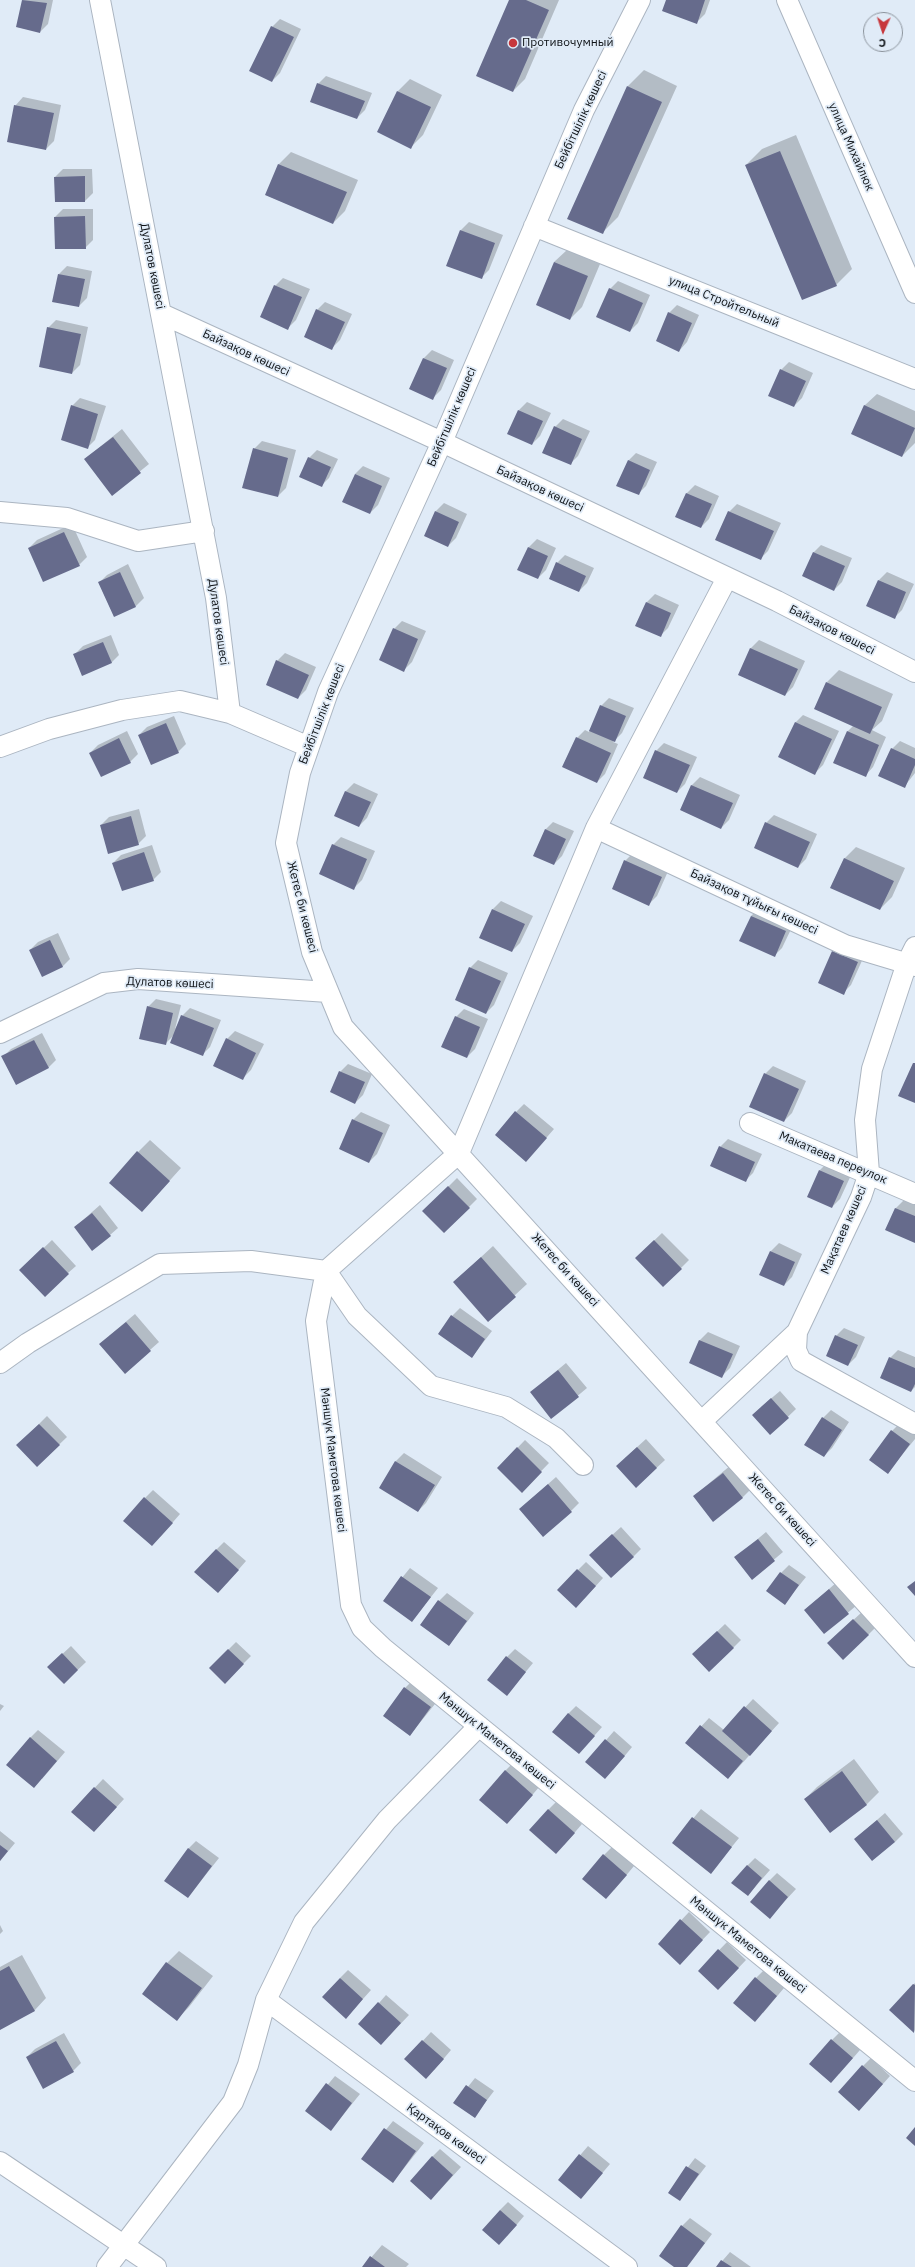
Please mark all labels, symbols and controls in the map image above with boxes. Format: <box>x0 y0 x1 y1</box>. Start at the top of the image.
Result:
north arrow <box>863 12 903 52</box>
place label: Противочумный <box>522 36 614 50</box>
text: С <box>878 36 886 50</box>
marker: Противочумный <box>507 37 519 49</box>
street label: Бейбітшілік көшесі <box>552 69 610 171</box>
street label: улица Михайлюк <box>825 101 877 193</box>
street label: Дулатов көшесі <box>137 222 167 310</box>
street label: улица Стройтельный <box>667 273 781 331</box>
street label: Байзақов көшесі <box>200 327 292 379</box>
street label: Бейбітшілік көшесі <box>425 365 479 469</box>
street label: Байзақов көшесі <box>494 463 586 515</box>
street label: Дулатов көшесі <box>205 578 231 666</box>
street label: Байзақов көшесі <box>787 602 877 658</box>
street label: Бейбітшілік көшесі <box>296 662 348 766</box>
street label: Жетес би көшесі <box>284 860 320 954</box>
street label: Байзақов тұйығы көшесі <box>688 866 820 938</box>
street label: Дулатов көшесі <box>126 974 214 992</box>
street label: Макатаева переулок <box>777 1129 889 1187</box>
street label: Мақатаев көшесі <box>818 1184 870 1276</box>
street label: Жетес би көшесі <box>528 1230 602 1310</box>
street label: Мәншүк Маметова көшесі <box>317 1387 349 1533</box>
street label: Жетес би көшесі <box>745 1470 819 1550</box>
street label: Мәншүк Маметова көшесі <box>436 1690 558 1792</box>
street label: Мәншүк Маметова көшесі <box>687 1894 809 1996</box>
street label: Қартақов көшесі <box>404 2100 488 2168</box>

